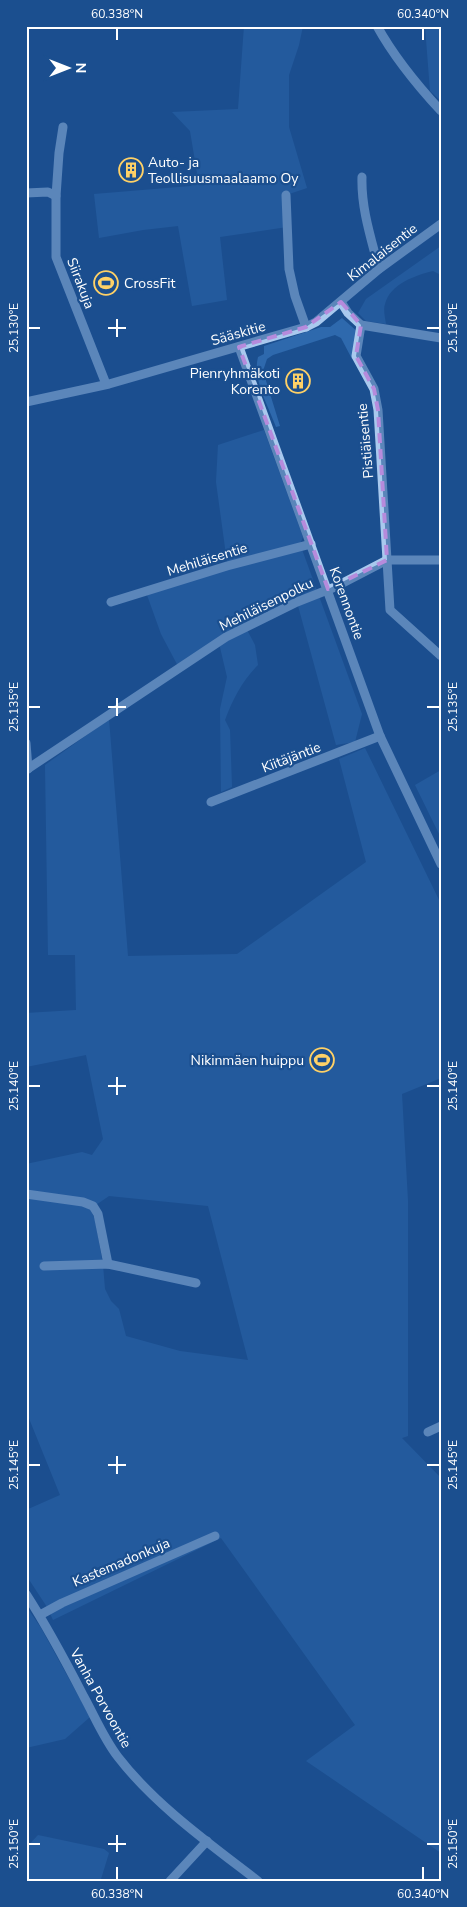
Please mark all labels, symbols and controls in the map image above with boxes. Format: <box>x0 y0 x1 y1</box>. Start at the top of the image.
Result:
text: 60.338°N <box>91 6 143 22</box>
text: 60.340°N <box>397 6 449 22</box>
north arrow <box>42 42 92 92</box>
text: N <box>71 63 90 73</box>
place label: Auto- ja Teollisuusmaalaamo Oy <box>148 153 299 188</box>
building icon: Auto- ja Teollisuusmaalaamo Oy <box>118 157 144 183</box>
street label: Kimalaisentie <box>343 219 421 286</box>
street label: Siirakuja <box>62 255 99 311</box>
sports icon: CrossFit <box>93 270 119 296</box>
place label: CrossFit <box>124 274 176 293</box>
text: 25.130°E <box>6 303 22 353</box>
text: 25.130°E <box>445 303 461 353</box>
street label: Sääskitie <box>209 317 268 350</box>
place label: Pienryhmäkoti Korento <box>190 364 280 399</box>
building icon: Pienryhmäkoti Korento <box>285 368 311 394</box>
street label: Pistiäisentie <box>353 403 378 479</box>
street label: Mehiläisentie <box>165 538 250 581</box>
street label: Korennontie <box>325 564 368 642</box>
street label: Mehiläisenpolku <box>216 573 316 635</box>
text: 25.135°E <box>6 682 22 732</box>
text: 25.135°E <box>445 682 461 732</box>
street label: Kiitäjäntie <box>259 738 323 777</box>
sports icon: Nikinmäen huippu <box>309 1047 335 1073</box>
place label: Nikinmäen huippu <box>191 1051 304 1070</box>
text: 25.140°E <box>6 1061 22 1111</box>
text: 25.140°E <box>445 1061 461 1111</box>
text: 25.145°E <box>6 1440 22 1490</box>
text: 25.145°E <box>445 1440 461 1490</box>
street label: Kastemadonkuja <box>70 1533 173 1592</box>
street label: Vanha Porvoontie <box>65 1644 136 1751</box>
text: 25.150°E <box>6 1819 22 1869</box>
text: 25.150°E <box>445 1819 461 1869</box>
text: 60.338°N <box>91 1886 143 1902</box>
text: 60.340°N <box>397 1886 449 1902</box>

